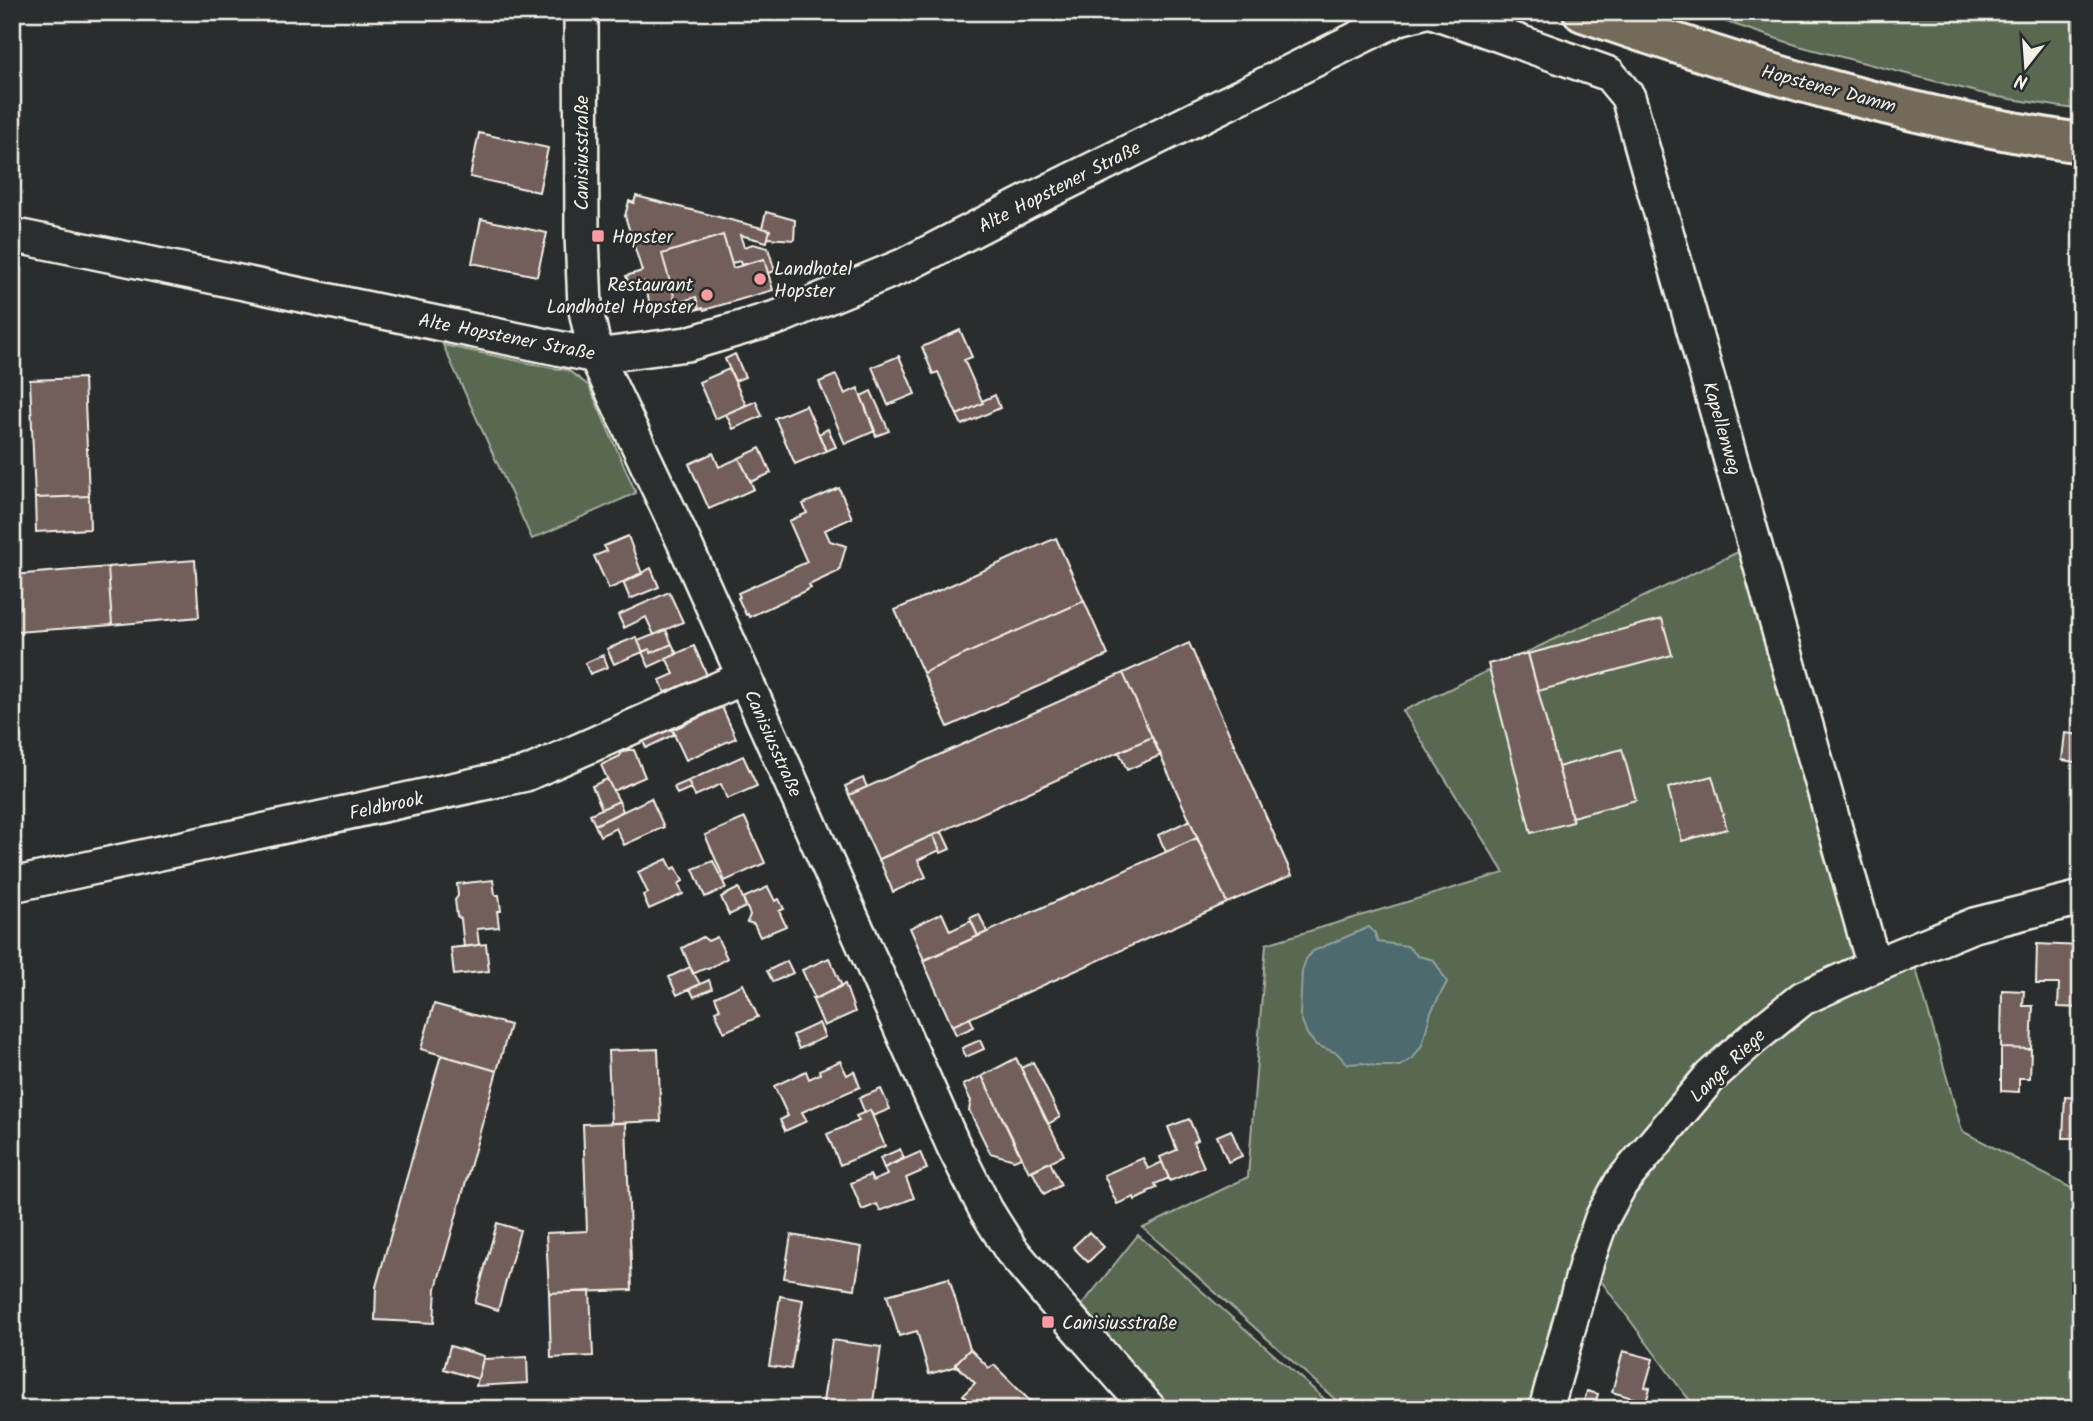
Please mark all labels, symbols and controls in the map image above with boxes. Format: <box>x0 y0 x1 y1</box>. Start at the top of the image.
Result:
north arrow <box>1992 32 2062 102</box>
street label: Hopstener Damm <box>1758 58 1899 122</box>
text: N <box>2011 64 2032 96</box>
street label: Canisiusstraße <box>568 95 598 211</box>
street label: Alte Hopstener Straße <box>973 134 1147 242</box>
place label: Hopster <box>612 223 674 253</box>
marker: Hopster <box>590 228 606 244</box>
place label: Landhotel Hopster <box>774 255 853 307</box>
place label: Restaurant Landhotel Hopster <box>546 271 695 323</box>
marker: Landhotel Hopster <box>752 271 768 287</box>
marker: Restaurant Landhotel Hopster <box>699 287 715 303</box>
street label: Alte Hopstener Straße <box>416 306 598 370</box>
street label: Kapellenweg <box>1693 378 1749 479</box>
street label: Canisiusstraße <box>735 685 809 803</box>
street label: Feldbrook <box>347 784 426 829</box>
street label: Lange Riege <box>1683 1022 1774 1111</box>
place label: Canisiusstraße <box>1062 1309 1178 1339</box>
marker: Canisiusstraße <box>1040 1314 1056 1330</box>

